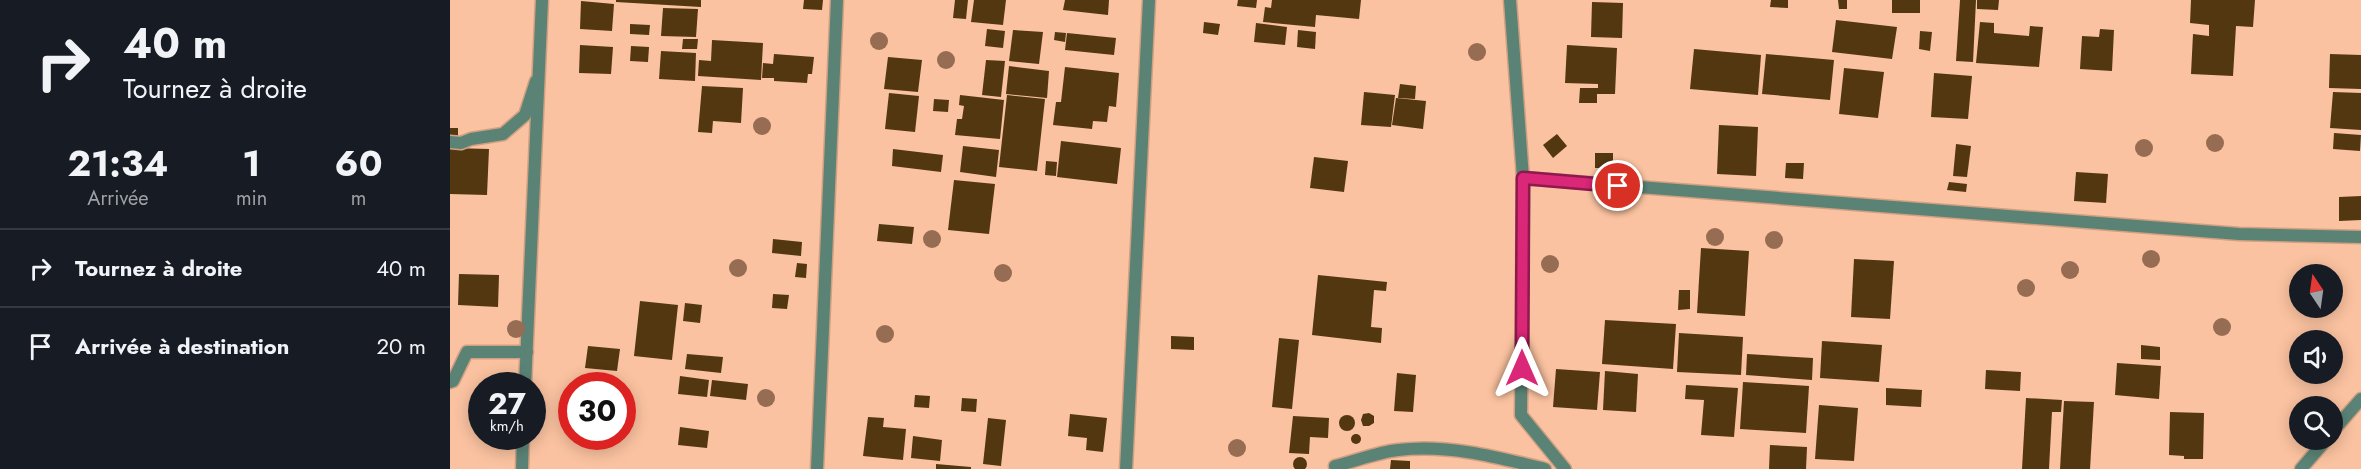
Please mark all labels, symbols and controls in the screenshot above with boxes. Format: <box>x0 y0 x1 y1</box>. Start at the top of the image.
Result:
text: 40 m <box>123 13 227 74</box>
icon: right <box>24 24 102 102</box>
text: Tournez à droite <box>123 69 307 108</box>
text: 21:34 <box>67 137 168 189</box>
text: 1 <box>242 137 261 189</box>
text: 60 <box>335 137 383 189</box>
pin <box>1592 160 1643 211</box>
icon: arrive <box>1601 169 1634 202</box>
text: Arrivée <box>87 184 149 213</box>
text: min <box>236 184 267 213</box>
text: m <box>351 184 366 213</box>
icon: right <box>24 252 57 285</box>
text: Tournez à droite <box>75 252 242 284</box>
text: 40 m <box>376 252 426 284</box>
north arrow <box>2289 264 2343 318</box>
map controls <box>2289 264 2343 450</box>
icon: arrive <box>24 330 57 363</box>
text: Arrivée à destination <box>75 330 289 362</box>
text: 20 m <box>377 330 426 362</box>
button: sound <box>2289 330 2343 384</box>
position arrow <box>1490 336 1554 400</box>
speed limit sign: 30 <box>558 372 636 450</box>
text: 27 <box>488 382 526 425</box>
button: search <box>2289 396 2343 450</box>
text: km/h <box>490 415 524 437</box>

